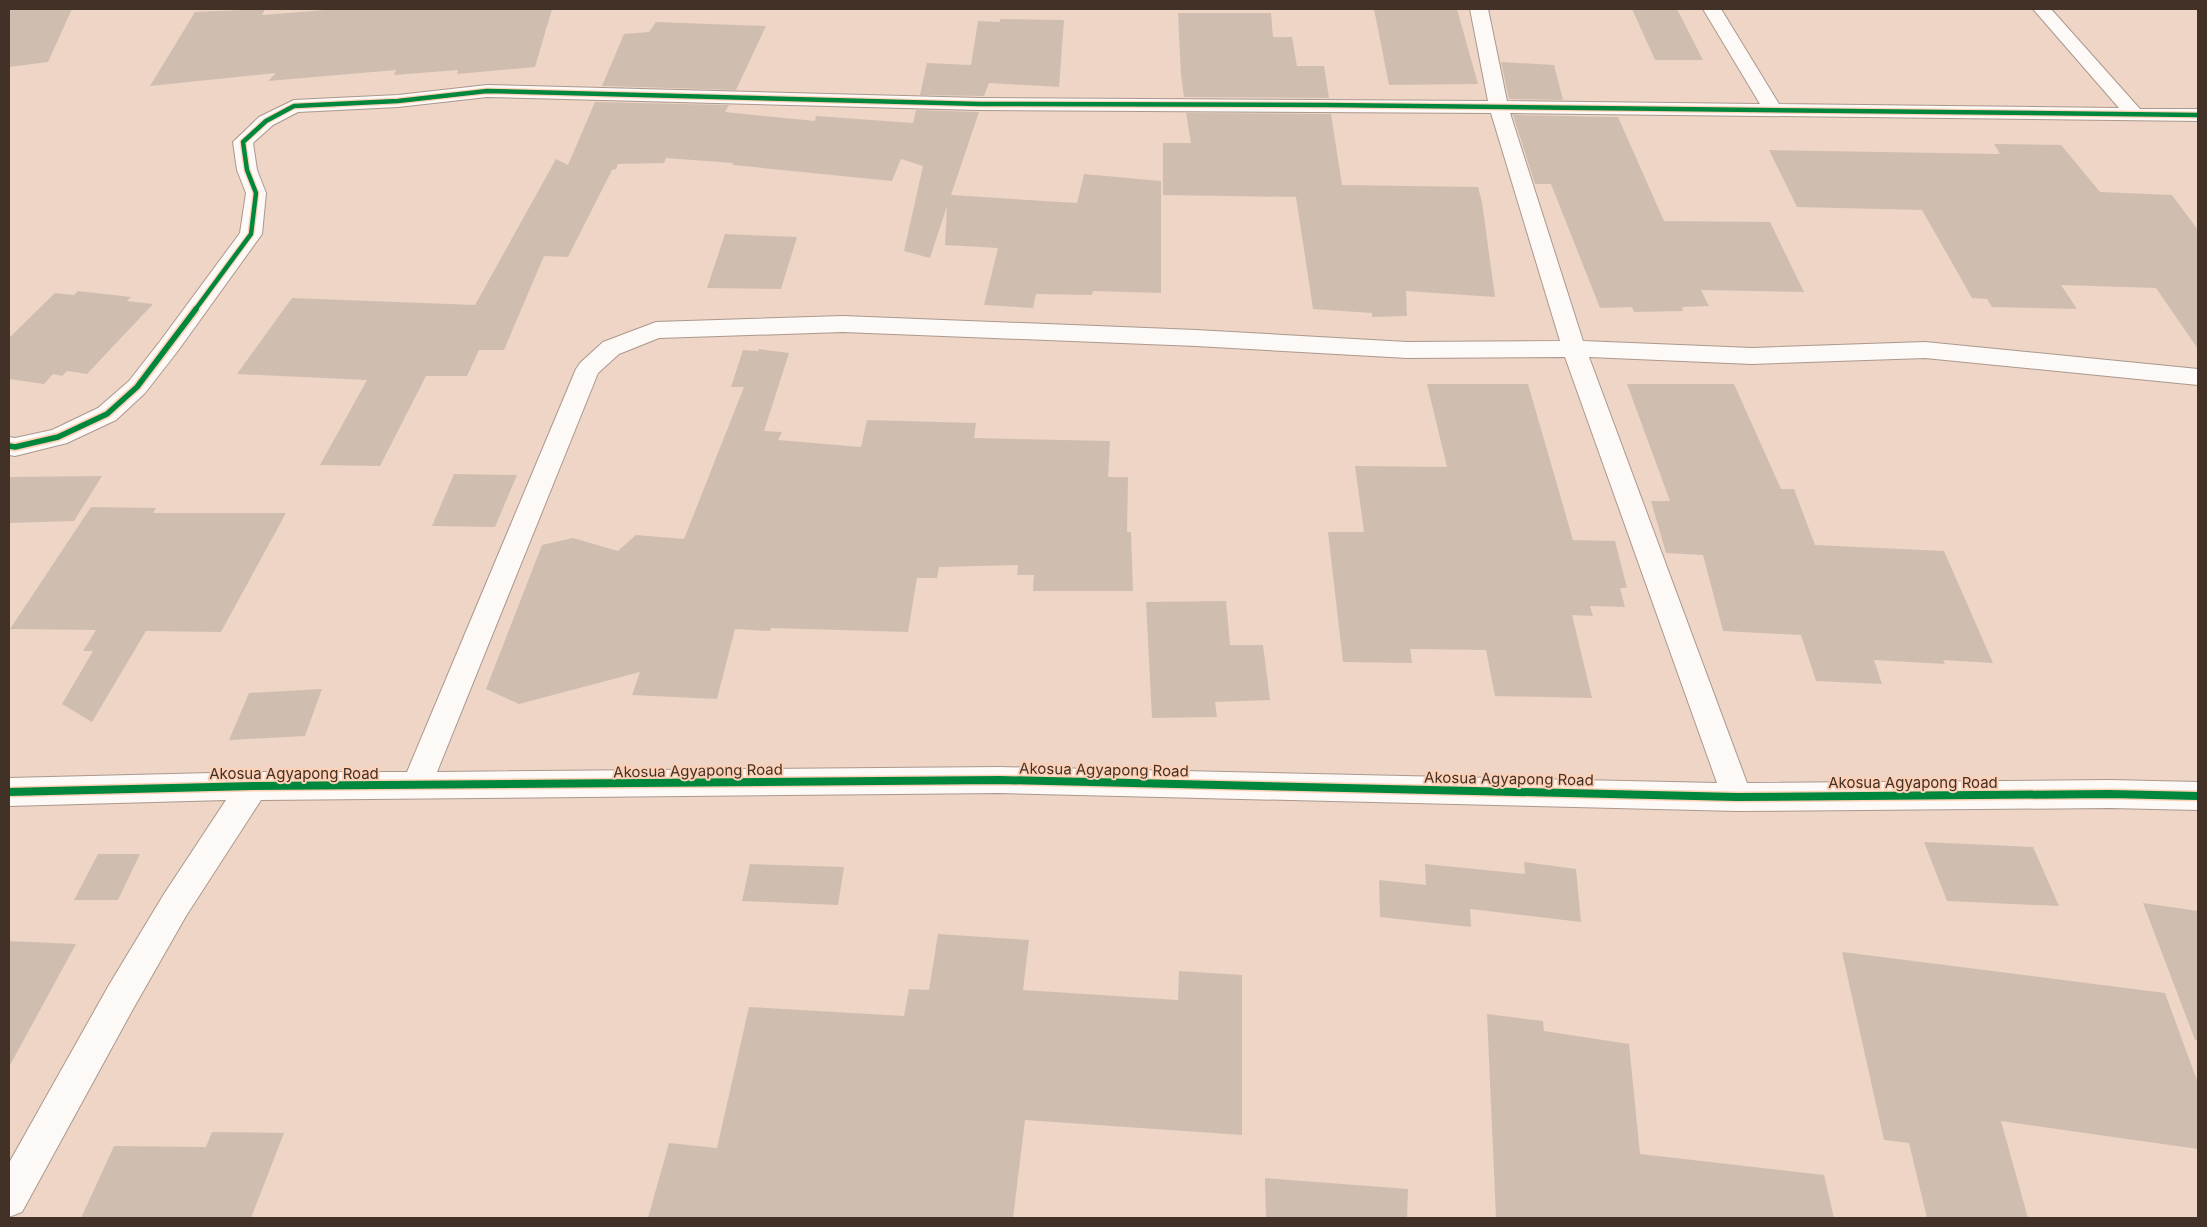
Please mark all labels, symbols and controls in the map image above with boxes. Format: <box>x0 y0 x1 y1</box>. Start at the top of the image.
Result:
street label: Akosua Agyapong Road <box>1019 759 1189 780</box>
street label: Akosua Agyapong Road <box>613 760 783 781</box>
street label: Akosua Agyapong Road <box>209 764 379 783</box>
street label: Akosua Agyapong Road <box>1424 768 1594 789</box>
street label: Akosua Agyapong Road <box>1828 773 1998 792</box>

